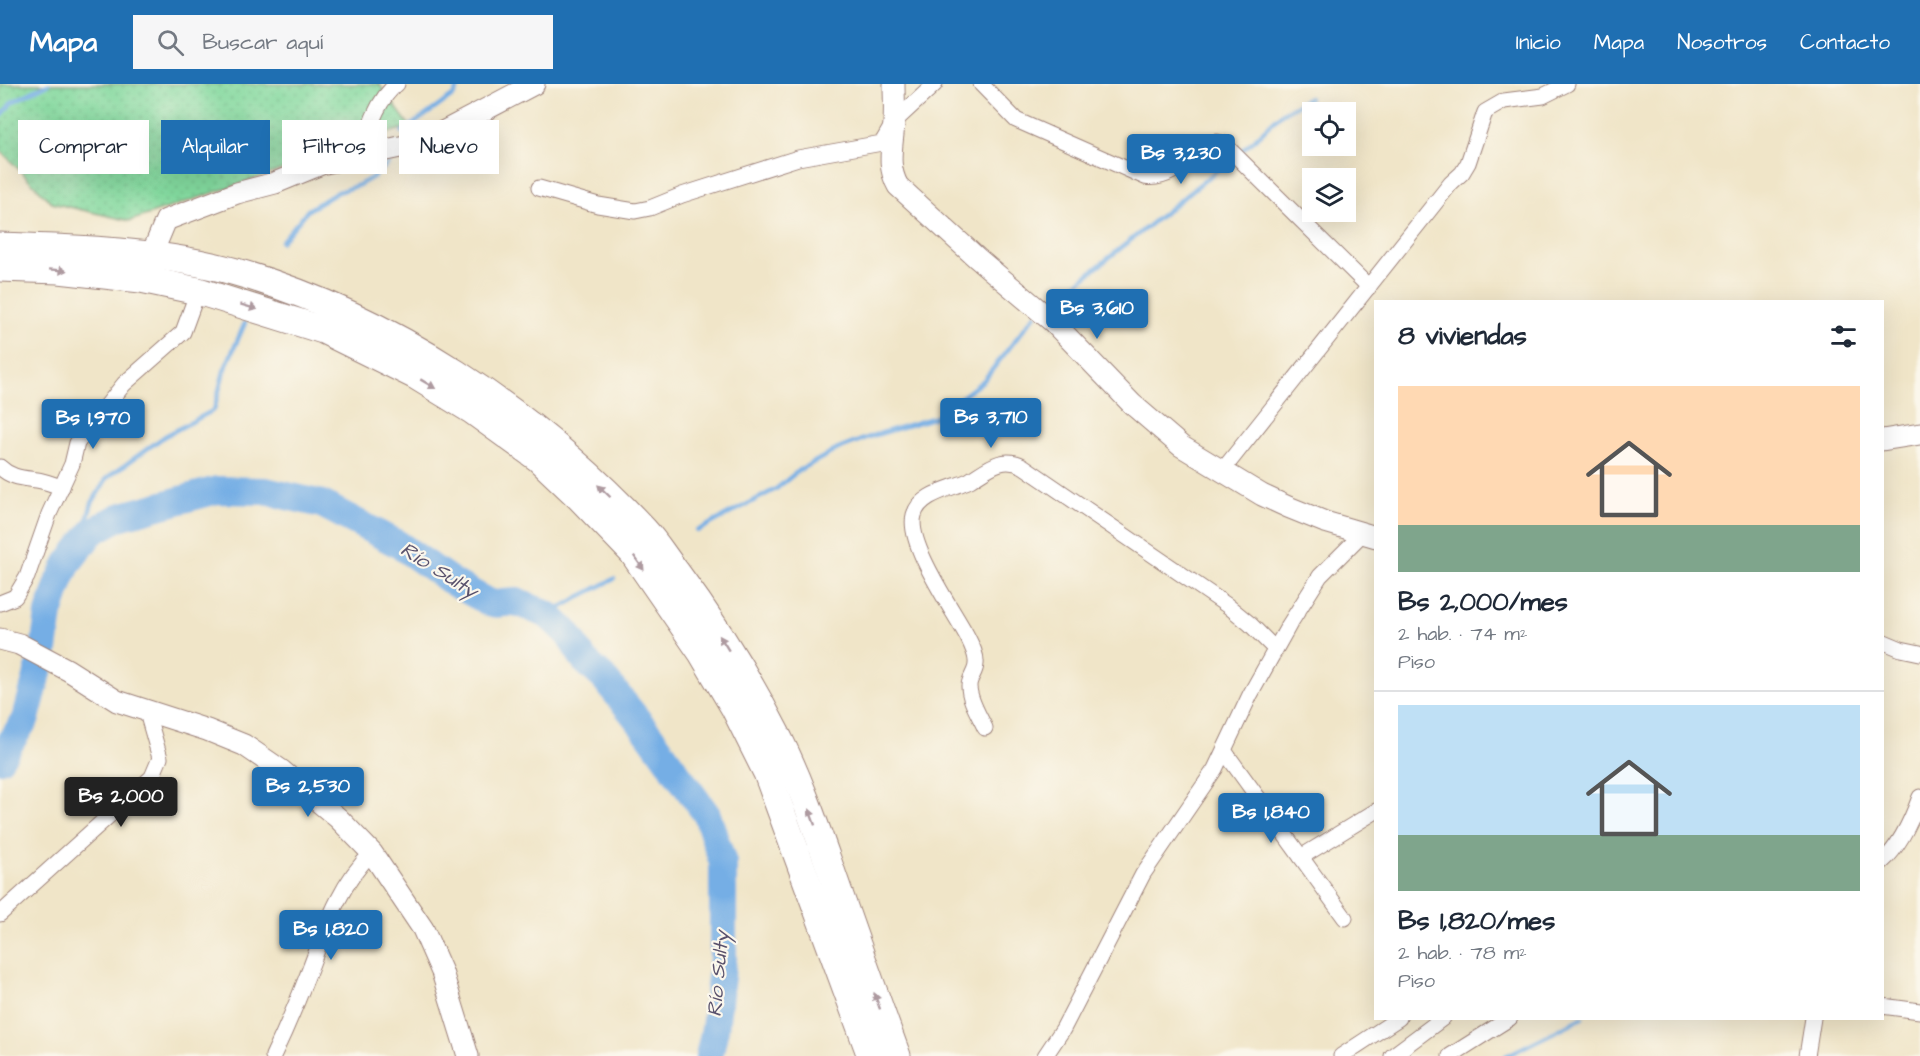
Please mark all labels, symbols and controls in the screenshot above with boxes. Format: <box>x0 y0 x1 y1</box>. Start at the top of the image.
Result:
search box <box>133 15 553 69</box>
text: Mapa <box>30 23 97 62</box>
icon: search <box>154 26 187 59</box>
text: Buscar aquí <box>202 27 323 58</box>
text: Inicio <box>1516 28 1561 57</box>
text: Mapa <box>1594 28 1644 57</box>
text: Nosotros <box>1677 28 1767 57</box>
text: Contacto <box>1800 28 1890 57</box>
map controls <box>1302 102 1356 222</box>
button: locate <box>1302 102 1356 156</box>
chip: Comprar <box>18 120 149 174</box>
chip: Alquilar <box>161 120 270 174</box>
chip: Filtros <box>282 120 387 174</box>
chip: Nuevo <box>399 120 499 174</box>
pin: Bs 3,230 <box>1119 134 1243 185</box>
text: Bs 3,230 <box>1141 139 1221 167</box>
button: layers <box>1302 168 1356 222</box>
one-way arrow <box>49 266 68 275</box>
pin: Bs 3,610 <box>1035 289 1159 340</box>
text: Bs 3,610 <box>1060 294 1134 322</box>
one-way arrow <box>240 303 258 312</box>
text: 8 viviendas <box>1398 318 1527 354</box>
icon: filters <box>1827 320 1860 353</box>
one-way arrow <box>420 378 436 389</box>
pin: Bs 3,710 <box>929 398 1053 449</box>
pin: Bs 1,970 <box>31 399 155 450</box>
text: Bs 3,710 <box>954 403 1028 431</box>
text: Bs 1,970 <box>56 404 130 432</box>
icon: home <box>1575 425 1683 533</box>
one-way arrow <box>597 485 611 499</box>
water label: Río Sulty <box>394 535 485 607</box>
one-way arrow <box>633 554 645 570</box>
text: Bs 2,000/mes <box>1398 584 1568 620</box>
text: 2 hab. · 74 m² <box>1398 620 1527 648</box>
one-way arrow <box>719 635 730 651</box>
text: Piso <box>1398 648 1435 676</box>
icon: home <box>1575 744 1683 852</box>
pin: Bs 2,530 <box>246 767 370 818</box>
text: Bs 2,530 <box>266 772 350 800</box>
pin: Bs 2,000 <box>59 777 183 828</box>
text: Bs 2,000 <box>78 782 164 810</box>
pin: Bs 1,840 <box>1209 793 1333 844</box>
text: Bs 1,840 <box>1232 798 1310 826</box>
one-way arrow <box>806 808 816 826</box>
text: Bs 1,820/mes <box>1398 903 1555 939</box>
pin: Bs 1,820 <box>269 910 393 961</box>
text: Bs 1,820 <box>293 915 369 943</box>
water label: Río Sulty <box>700 928 737 1018</box>
text: 2 hab. · 78 m² <box>1398 939 1527 967</box>
text: Piso <box>1398 967 1435 995</box>
one-way arrow <box>872 992 882 1010</box>

